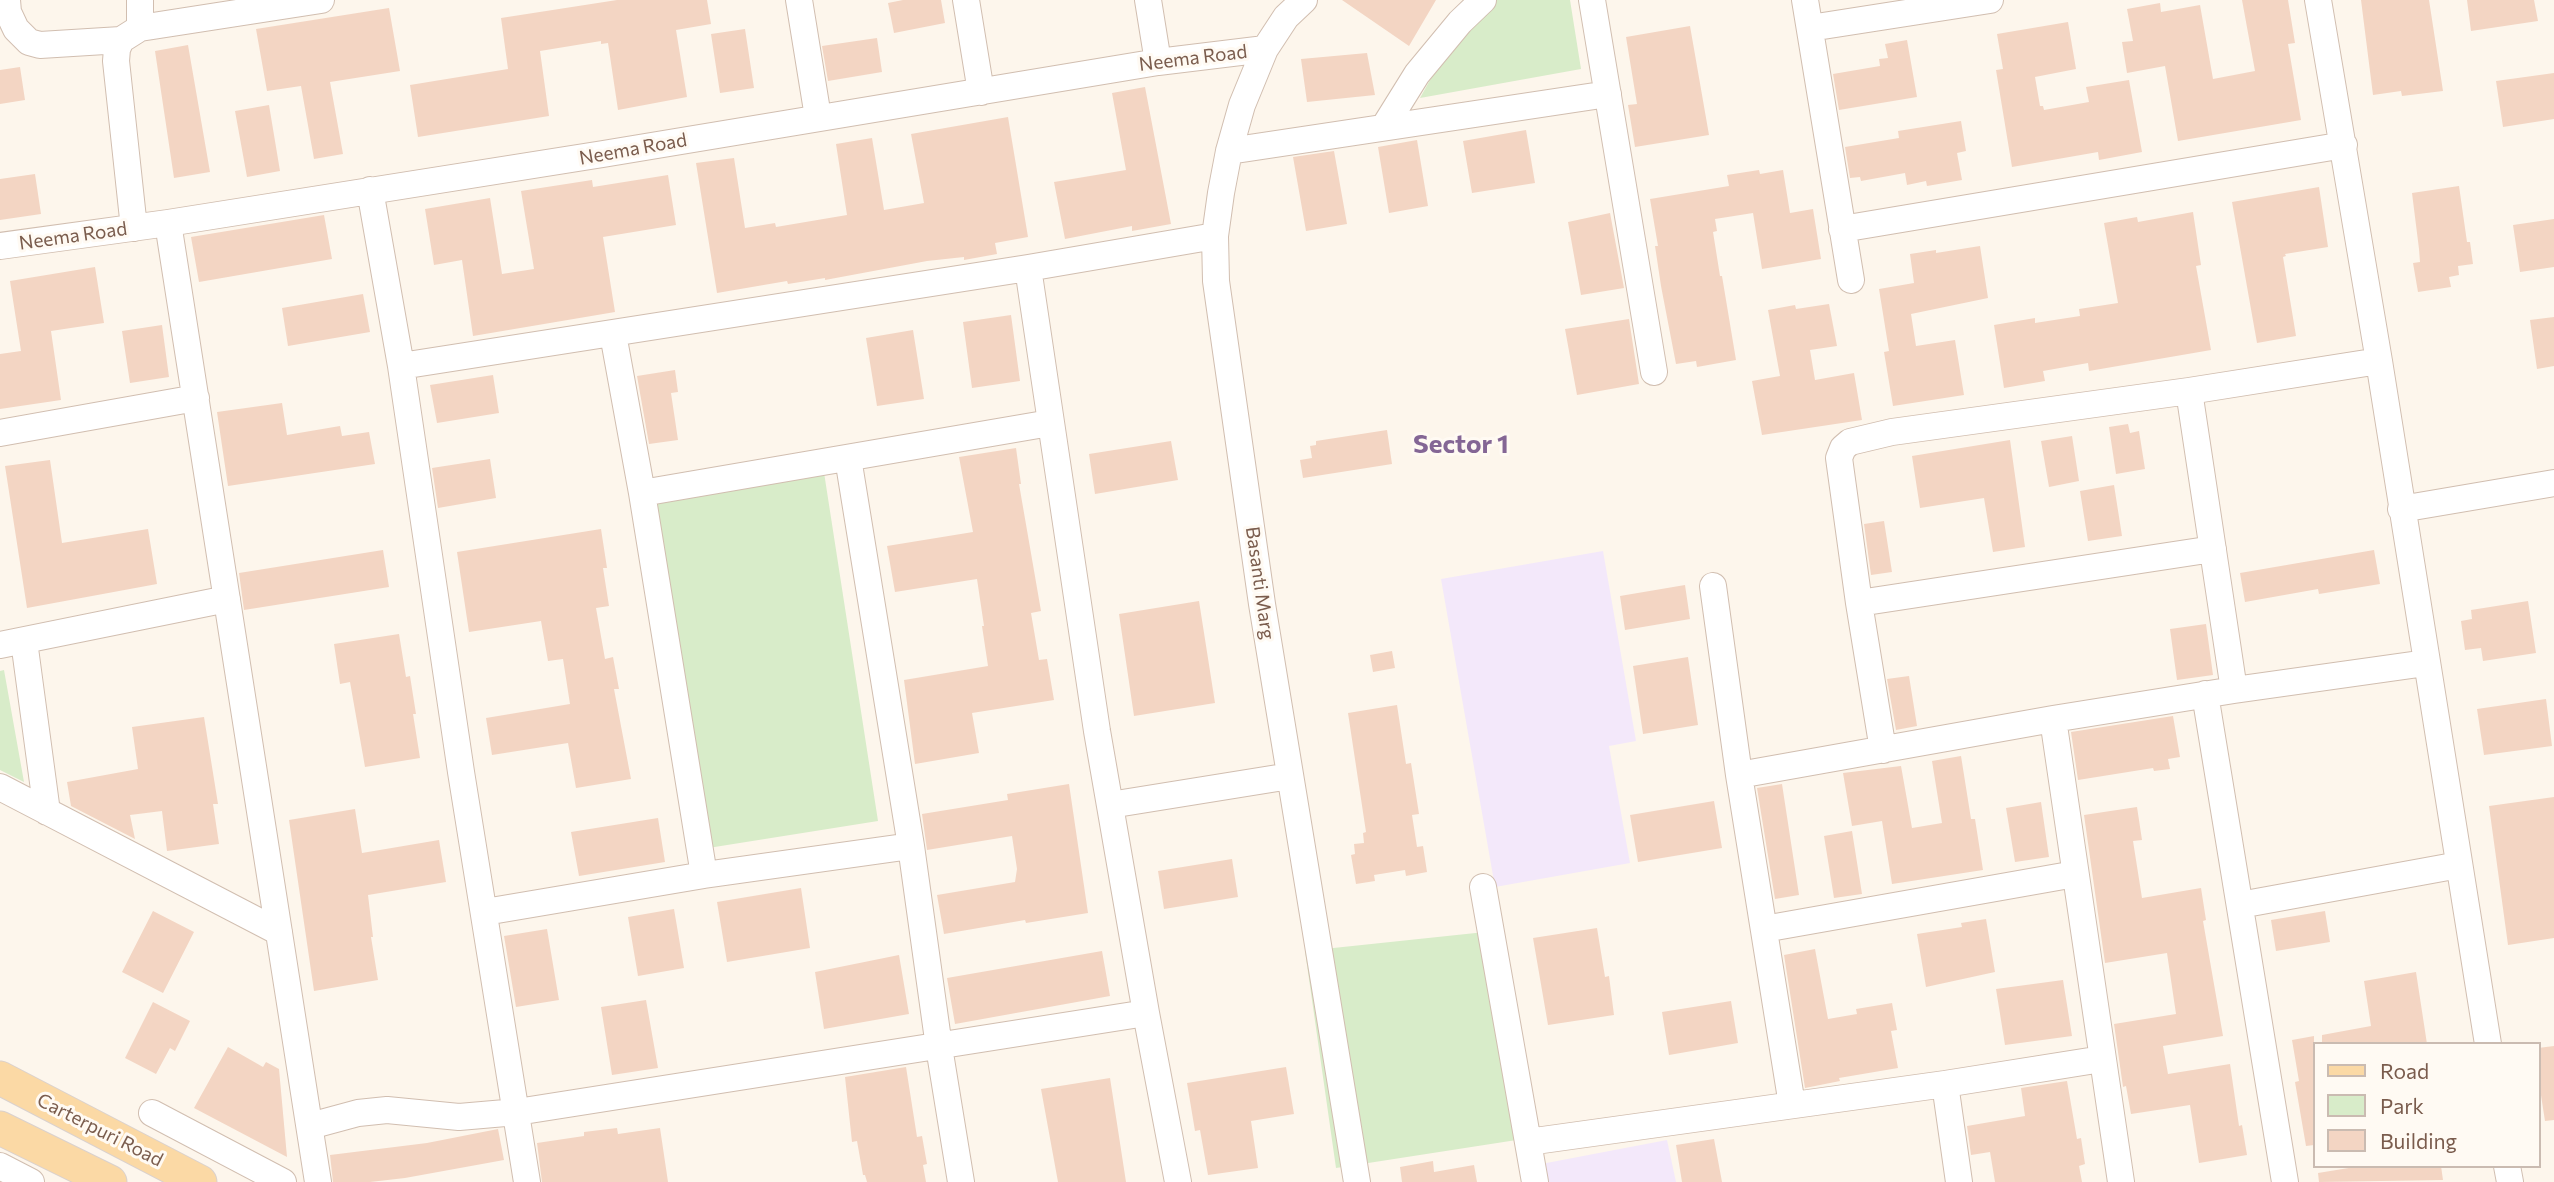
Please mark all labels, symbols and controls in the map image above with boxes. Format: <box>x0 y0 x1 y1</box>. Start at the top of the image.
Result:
street label: Neema Road <box>1138 40 1248 76</box>
street label: Neema Road <box>577 128 689 170</box>
street label: Neema Road <box>17 217 129 255</box>
district label: Sector 1 <box>1413 428 1509 460</box>
street label: Basanti Marg <box>1241 525 1279 641</box>
legend <box>2312 1042 2540 1168</box>
text: Road <box>2380 1058 2429 1083</box>
street label: Carterpuri Road <box>33 1088 167 1172</box>
text: Park <box>2380 1093 2424 1118</box>
text: Building <box>2380 1128 2457 1153</box>

